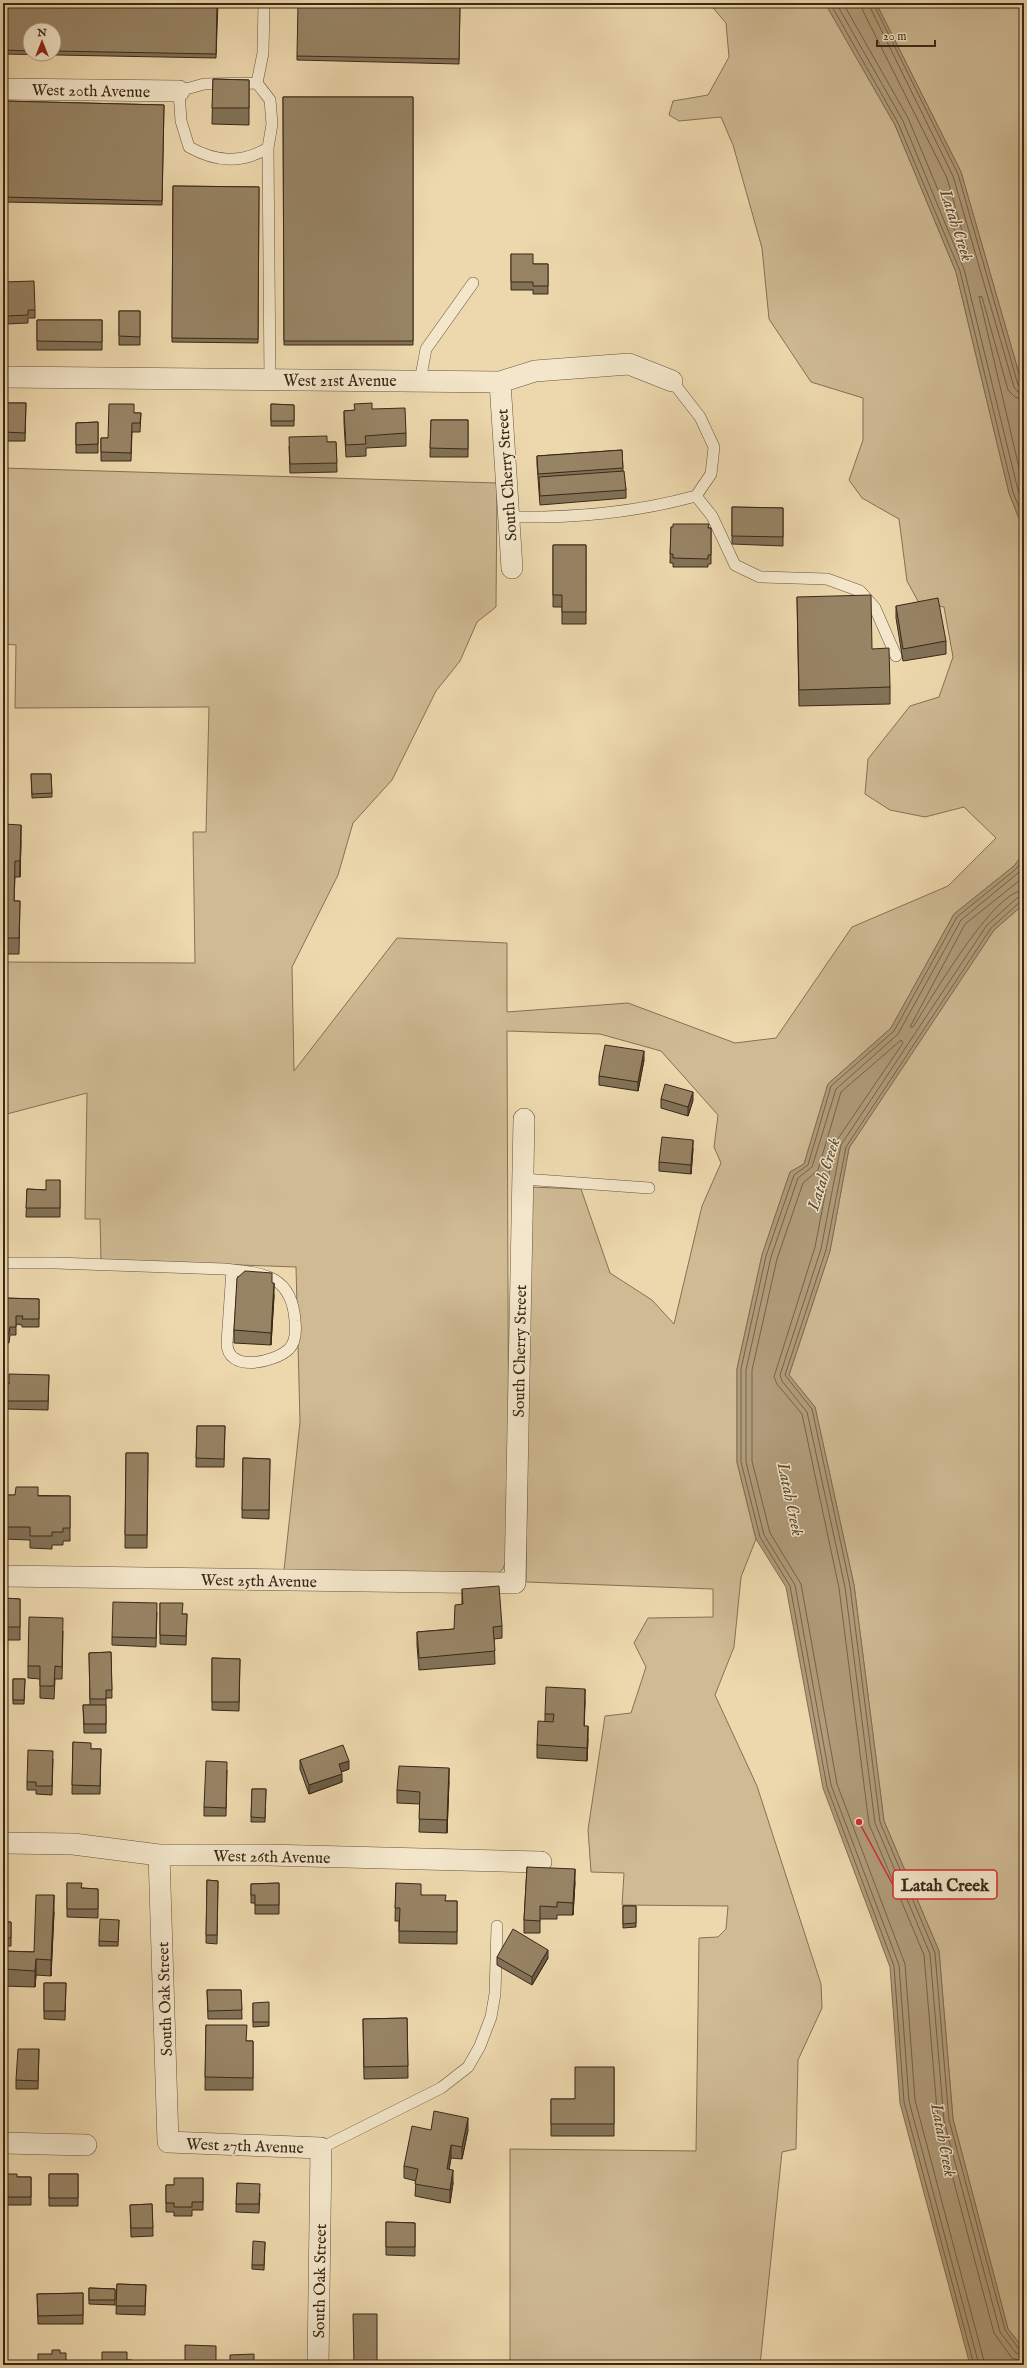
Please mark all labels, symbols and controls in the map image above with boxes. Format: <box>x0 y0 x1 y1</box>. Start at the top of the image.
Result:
north arrow <box>22 22 62 62</box>
scale bar <box>877 22 935 48</box>
text: N <box>36 26 47 40</box>
text: 20 m <box>883 29 906 44</box>
street label: West 20th Avenue <box>32 81 150 103</box>
water label: Latah Creek <box>934 186 977 264</box>
street label: West 21st Avenue <box>283 372 397 392</box>
street label: South Cherry Street <box>493 407 523 542</box>
water label: Latah Creek <box>803 1136 845 1214</box>
street label: South Cherry Street <box>510 1284 532 1418</box>
water label: Latah Creek <box>771 1460 808 1538</box>
street label: West 25th Avenue <box>201 1571 317 1593</box>
street label: West 26th Avenue <box>213 1847 331 1869</box>
callout: Latah Creek <box>893 1870 997 1899</box>
text: Latah Creek <box>901 1876 990 1897</box>
street label: South Oak Street <box>154 1941 178 2057</box>
water label: Latah Creek <box>925 2101 960 2179</box>
street label: West 27th Avenue <box>186 2135 304 2159</box>
street label: South Oak Street <box>310 2223 332 2338</box>

